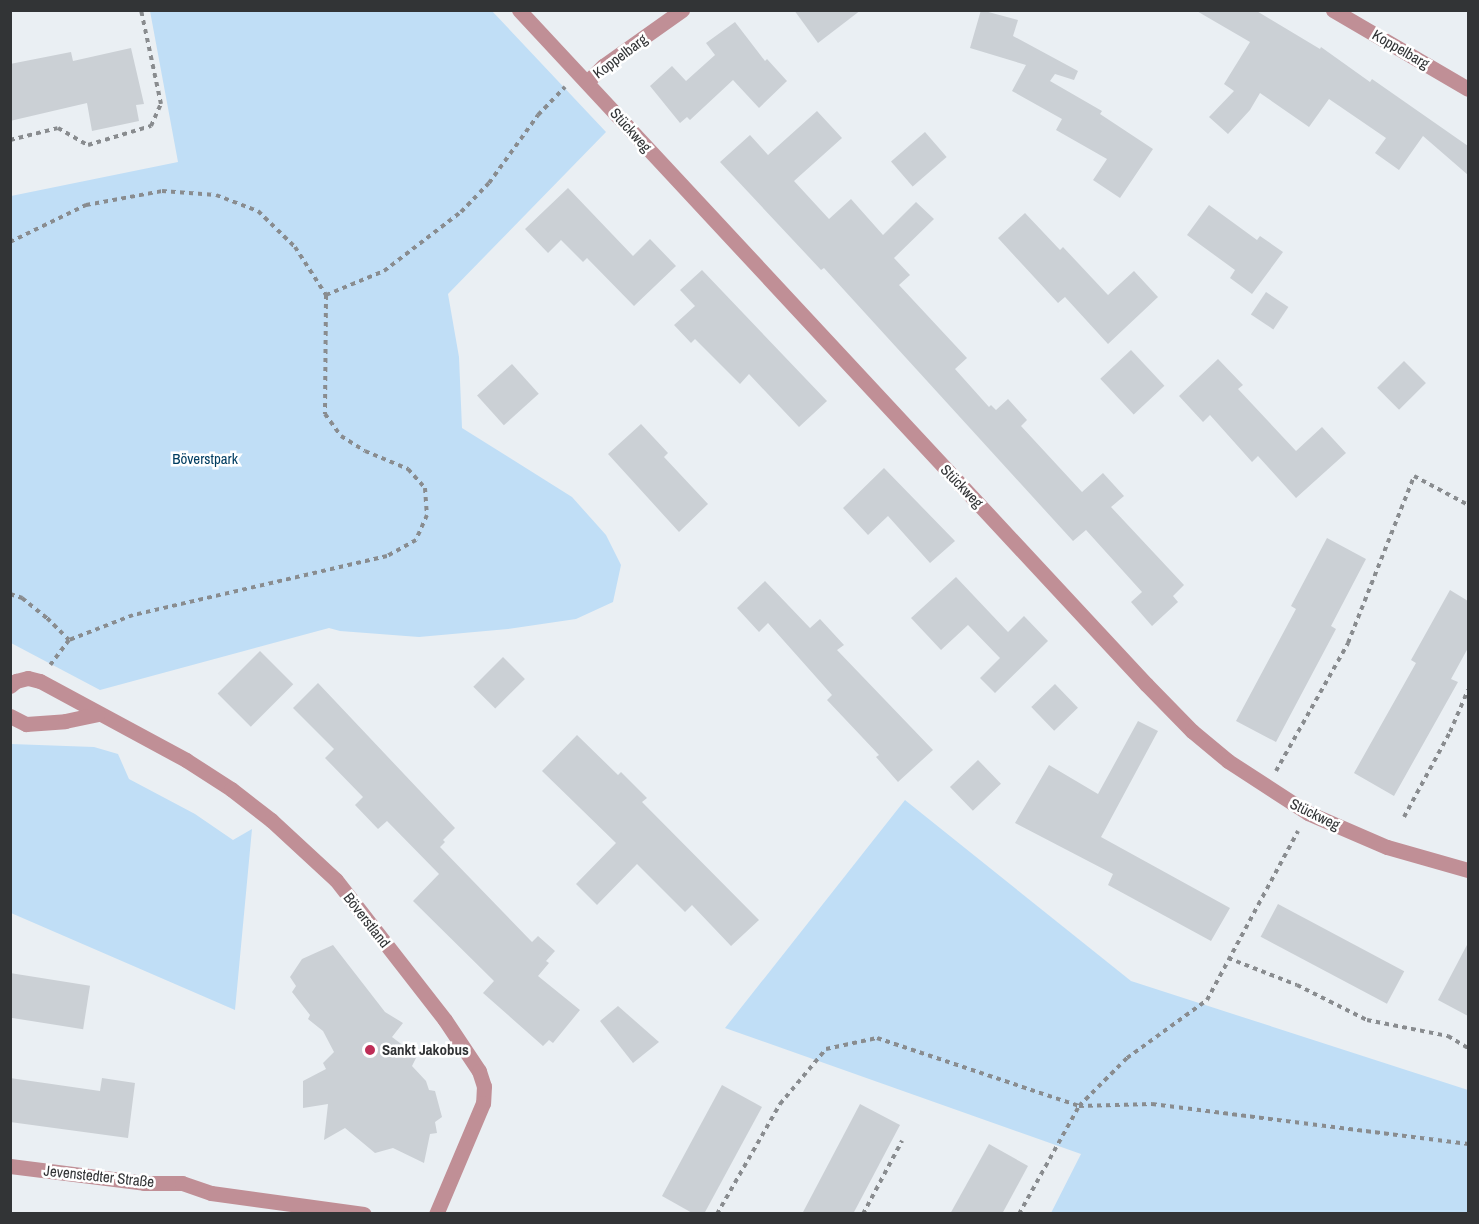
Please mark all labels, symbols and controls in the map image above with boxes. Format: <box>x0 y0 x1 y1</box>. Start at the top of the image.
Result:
street label: Koppelbarg <box>1369 25 1433 73</box>
street label: Koppelbarg <box>589 30 651 82</box>
street label: Stückweg <box>606 104 656 156</box>
park label: Böverstpark <box>172 450 238 468</box>
street label: Stückweg <box>937 461 987 511</box>
street label: Stückweg <box>1287 794 1343 834</box>
street label: Böverstland <box>340 889 394 951</box>
place label: Sankt Jakobus <box>382 1041 469 1059</box>
marker: Sankt Jakobus <box>363 1043 377 1057</box>
street label: Jevenstedter Straße <box>43 1161 155 1191</box>

